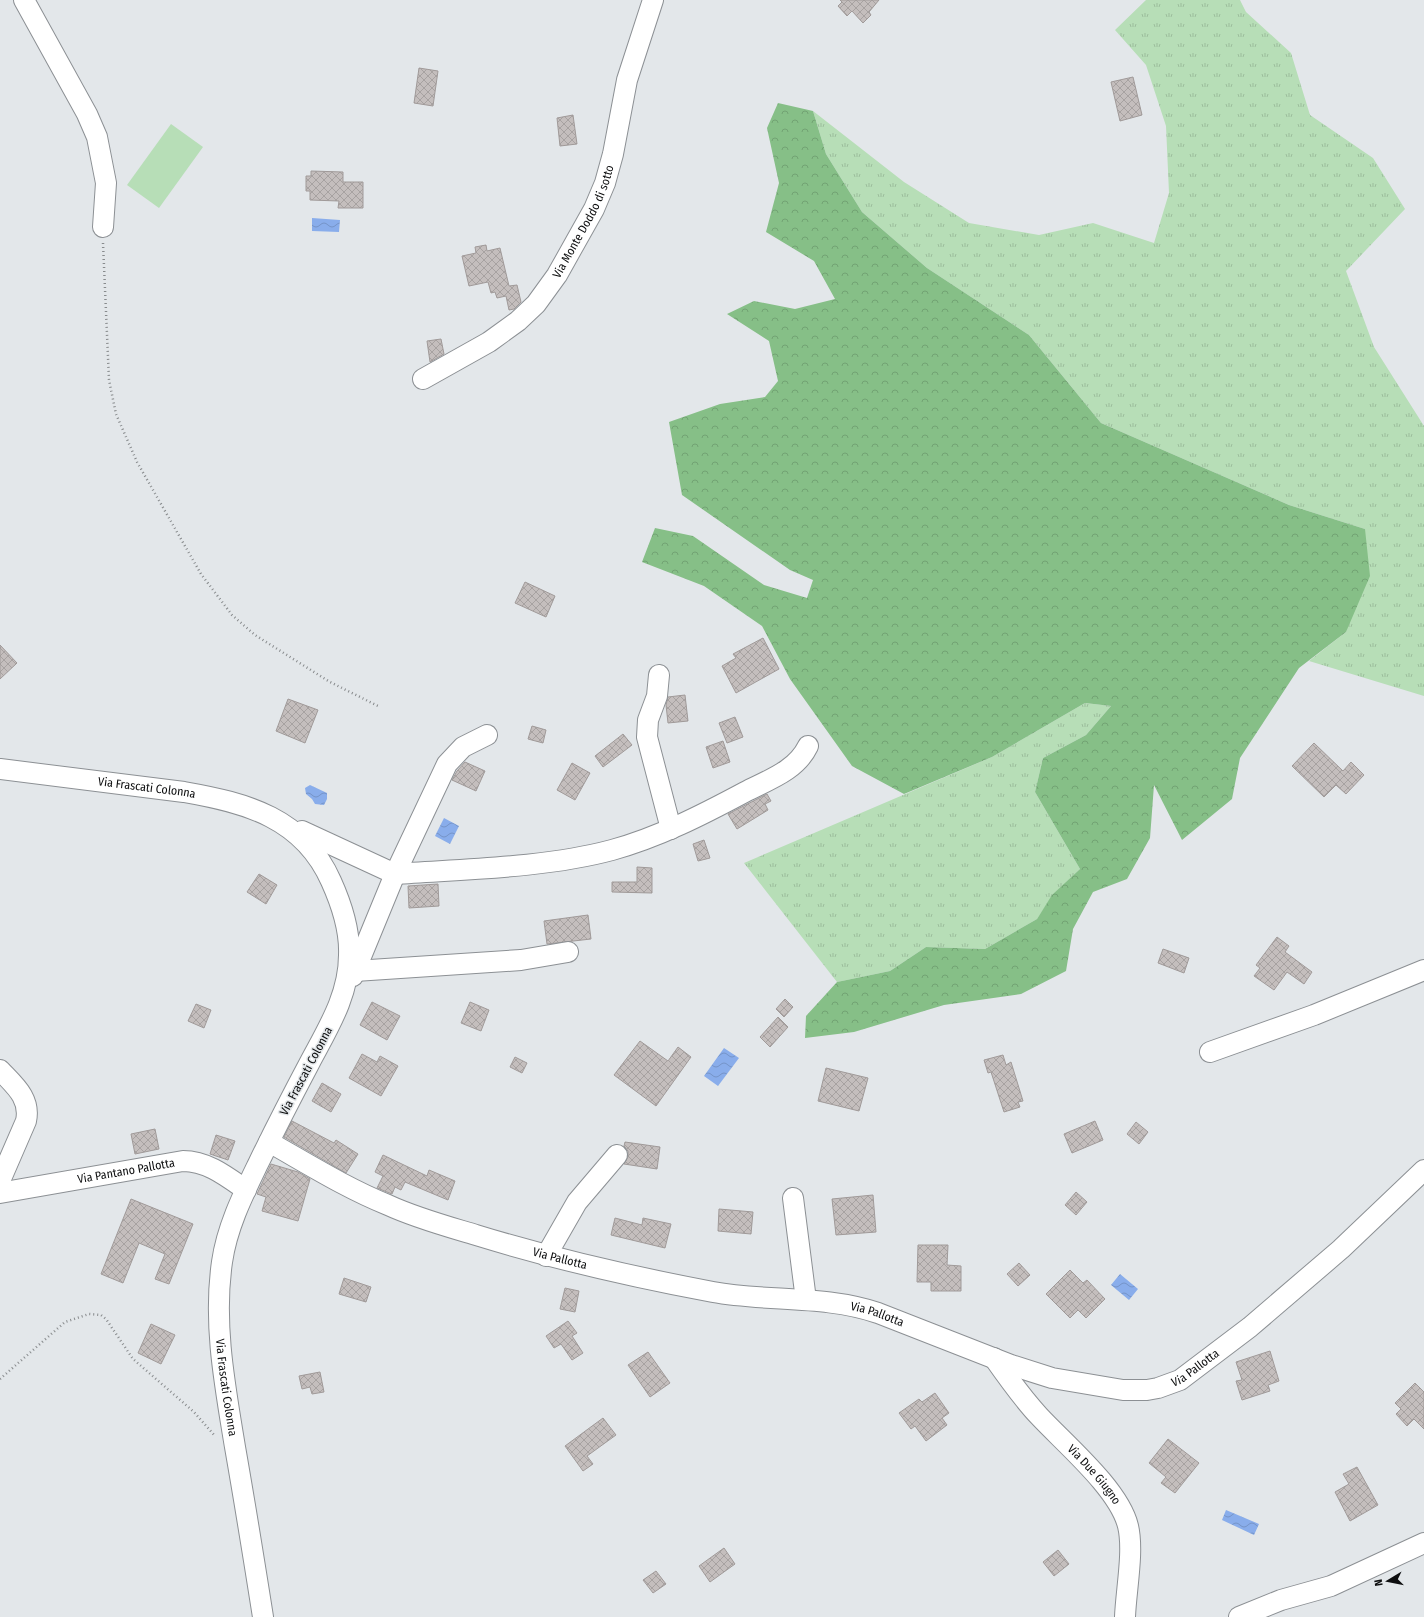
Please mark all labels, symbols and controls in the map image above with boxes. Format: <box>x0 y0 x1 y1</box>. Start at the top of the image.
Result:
street label: Via Monte Doddo di sotto <box>550 163 617 280</box>
street label: Via Frascati Colonna <box>97 774 197 801</box>
street label: Via Frascati Colonna <box>277 1024 335 1118</box>
street label: Via Pantano Pallotta <box>76 1156 176 1186</box>
street label: Via Pallotta <box>531 1245 589 1272</box>
street label: Via Pallotta <box>849 1299 906 1330</box>
street label: Via Frascati Colonna <box>213 1338 240 1437</box>
street label: Via Pallotta <box>1170 1346 1222 1390</box>
street label: Via Due Giugno <box>1065 1442 1124 1507</box>
north arrow <box>1368 1561 1408 1601</box>
text: N <box>1372 1578 1386 1587</box>

